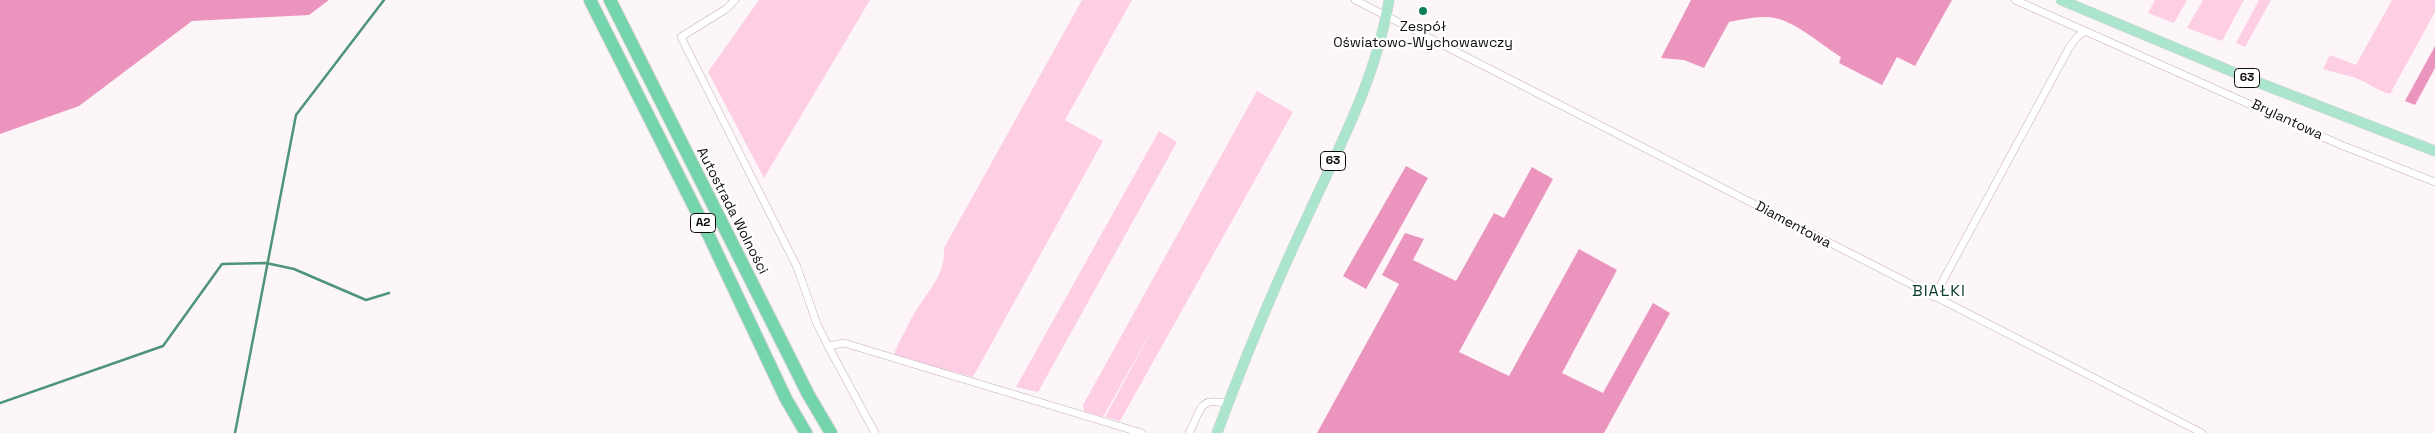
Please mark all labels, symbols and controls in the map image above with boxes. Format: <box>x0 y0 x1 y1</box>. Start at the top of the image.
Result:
marker: Zespół Oświatowo-Wychowawczy <box>1417 5 1429 17</box>
place label: Zespół Oświatowo-Wychowawczy <box>1333 19 1513 52</box>
road number: 63 <box>2234 68 2260 88</box>
street label: Brylantowa <box>2249 96 2325 144</box>
street label: Autostrada Wolności <box>693 145 771 277</box>
road number: 63 <box>1320 152 1346 170</box>
street label: Diamentowa <box>1752 198 1834 252</box>
road number: A2 <box>690 214 716 232</box>
district label: BIAŁKI <box>1911 282 1967 302</box>

